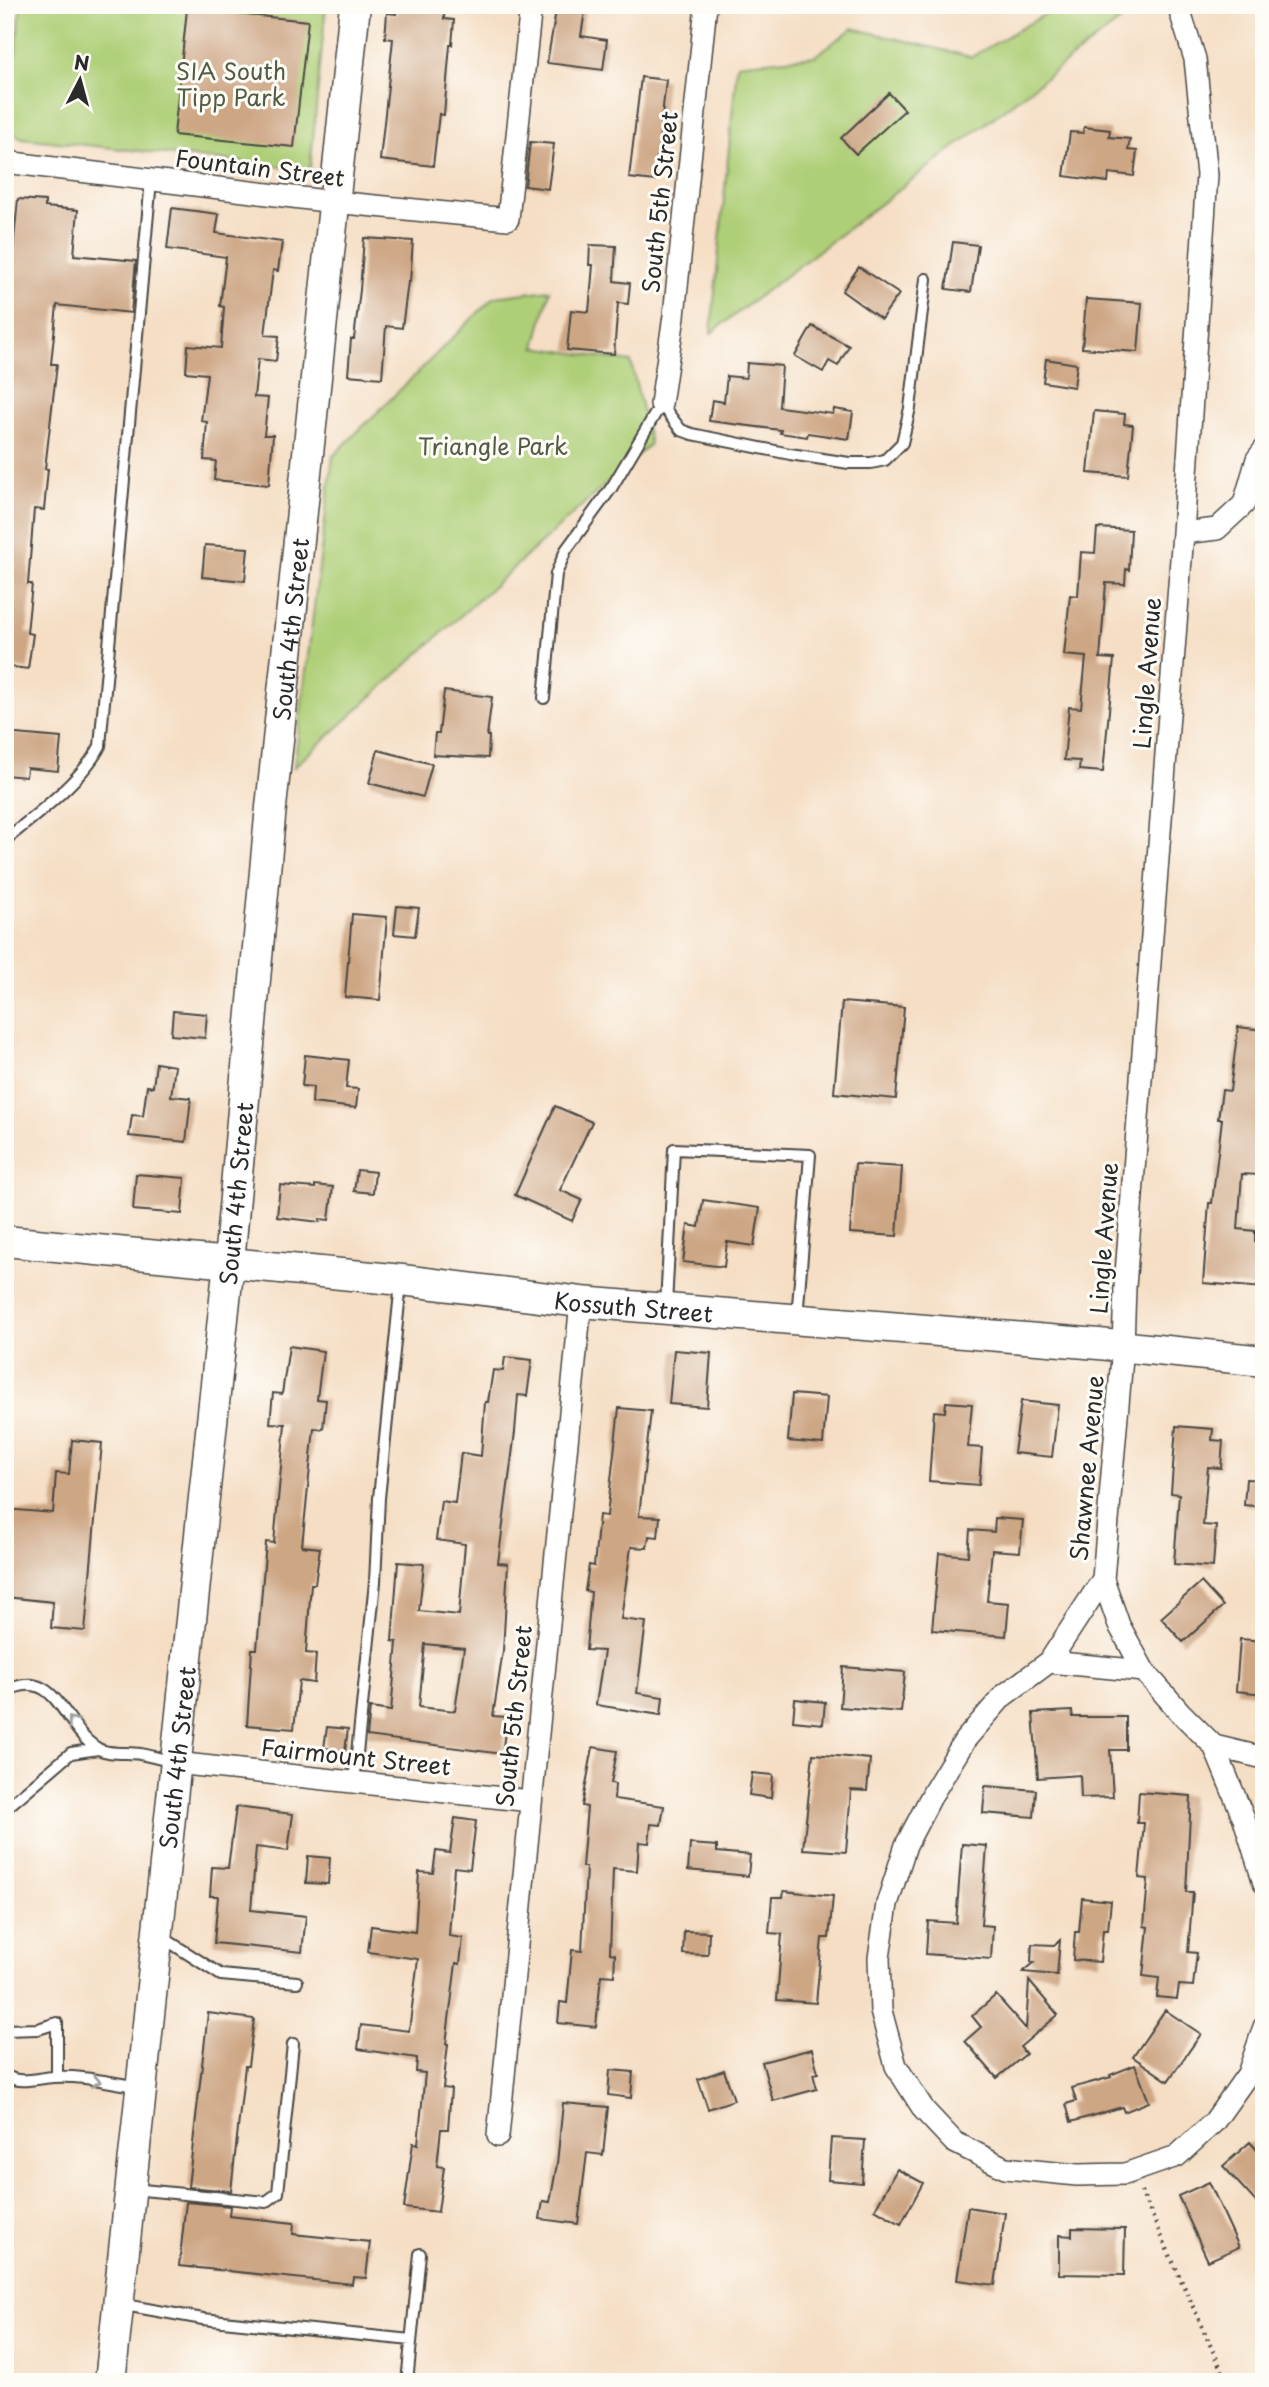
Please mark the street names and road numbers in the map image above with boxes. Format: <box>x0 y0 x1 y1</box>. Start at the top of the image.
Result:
street label: South 5th Street <box>632 109 686 295</box>
street label: Fountain Street <box>173 139 347 195</box>
street label: South 4th Street <box>263 536 317 722</box>
street label: Lingle Avenue <box>1123 596 1169 750</box>
street label: South 4th Street <box>209 1101 261 1287</box>
street label: Lingle Avenue <box>1080 1161 1126 1315</box>
street label: Kossuth Street <box>552 1281 714 1330</box>
street label: Shawnee Avenue <box>1060 1374 1112 1562</box>
street label: South 5th Street <box>486 1623 540 1809</box>
street label: South 4th Street <box>149 1664 203 1851</box>
street label: Fairmount Street <box>259 1729 453 1783</box>

